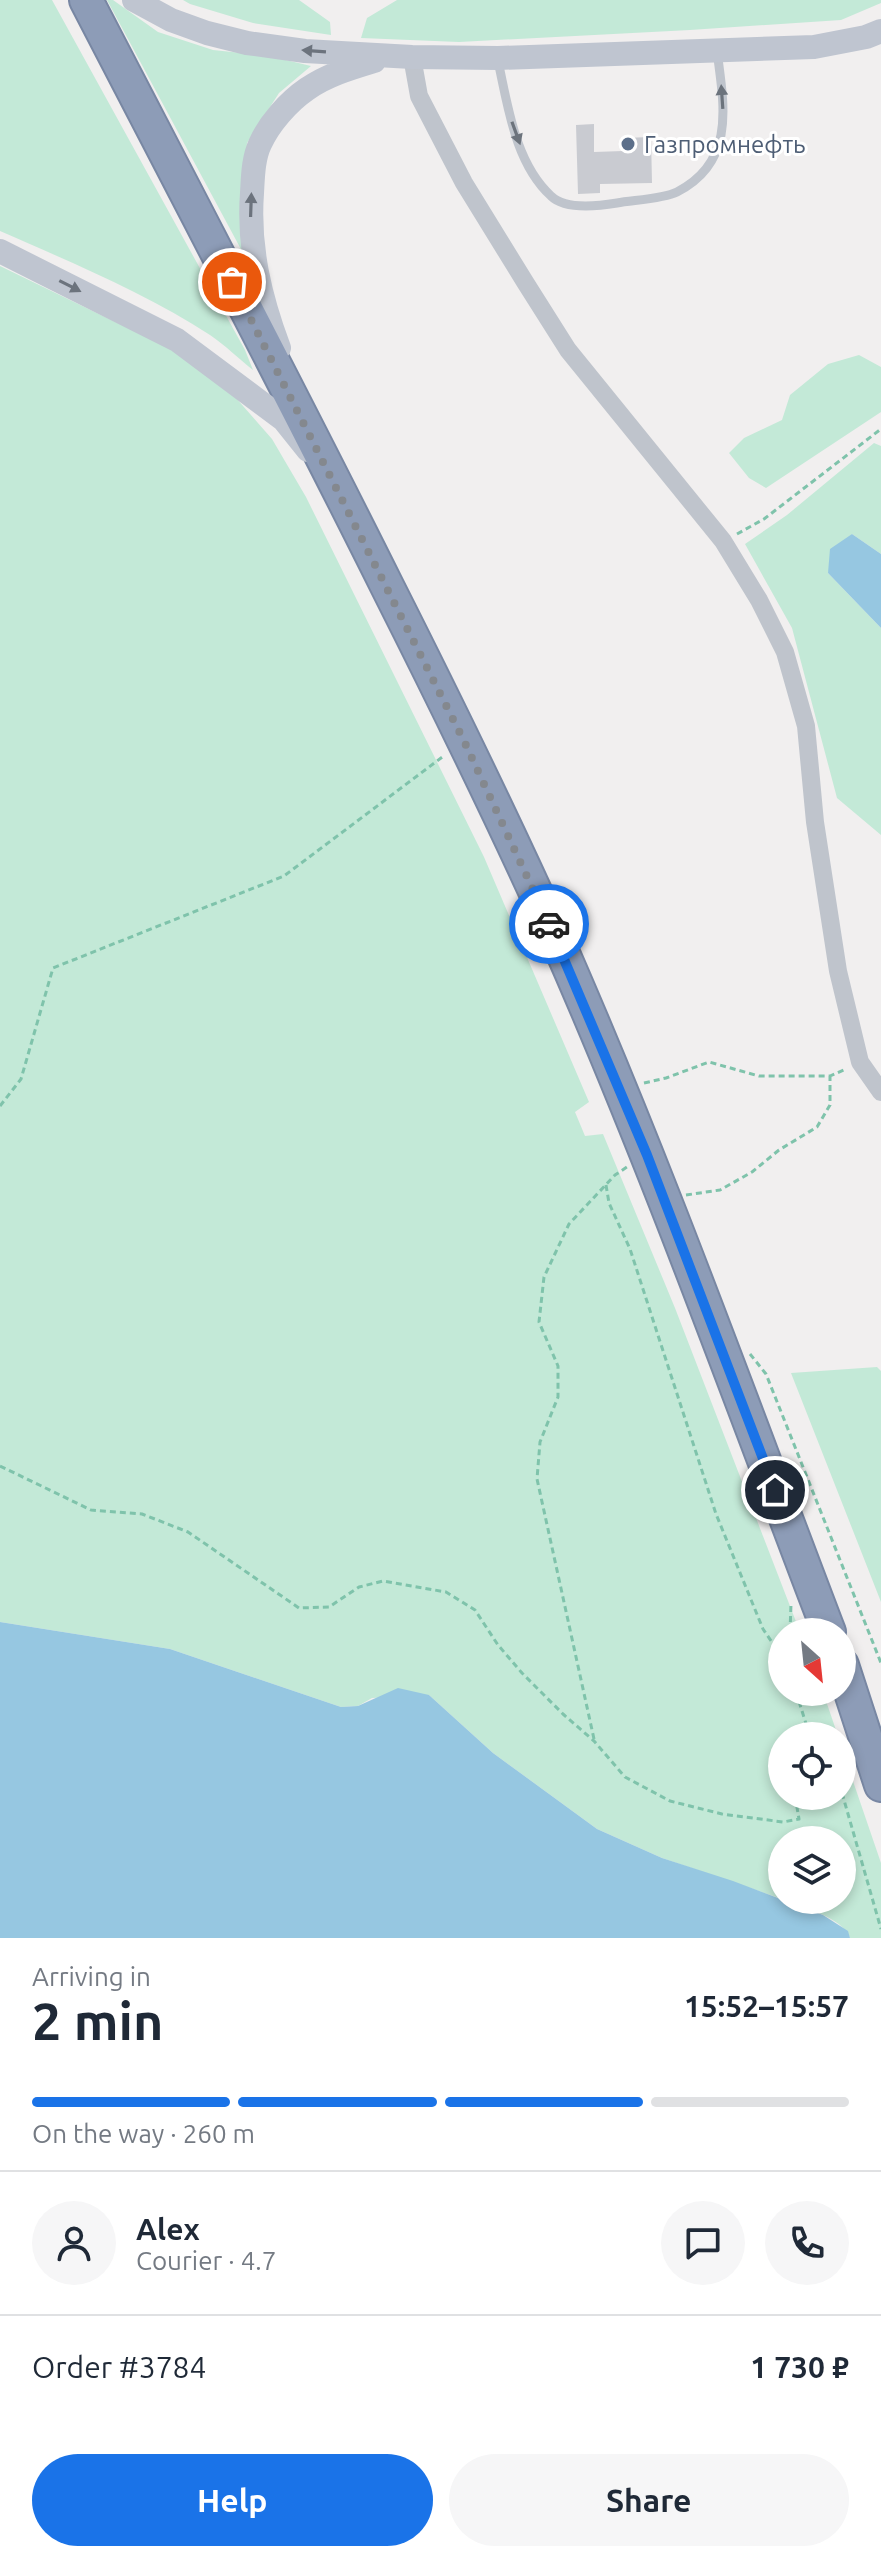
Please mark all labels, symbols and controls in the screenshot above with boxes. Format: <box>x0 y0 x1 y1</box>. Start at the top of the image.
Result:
one-way arrow <box>301 44 326 57</box>
one-way arrow <box>715 84 728 109</box>
one-way arrow <box>510 121 523 145</box>
place label: Газпромнефть <box>644 131 806 158</box>
marker: Газпромнефть <box>619 135 637 153</box>
one-way arrow <box>245 192 258 217</box>
pin <box>198 248 266 316</box>
icon: bag <box>210 260 254 304</box>
one-way arrow <box>58 280 81 293</box>
courier <box>509 884 589 964</box>
icon: car <box>527 902 571 946</box>
pin <box>741 1456 809 1524</box>
icon: home <box>753 1468 797 1512</box>
north arrow <box>768 1618 856 1706</box>
map controls <box>768 1618 856 1914</box>
button: locate <box>768 1722 856 1810</box>
button: layers <box>768 1826 856 1914</box>
text: Arriving in <box>32 1962 151 1991</box>
text: 15:52–15:57 <box>684 1989 849 2023</box>
text: 2 min <box>32 1992 163 2050</box>
text: On the way · 260 m <box>32 2119 255 2148</box>
button: person <box>32 2201 116 2285</box>
button: chat <box>661 2201 745 2285</box>
button: phone <box>765 2201 849 2285</box>
text: Alex <box>136 2212 200 2246</box>
text: Courier · 4.7 <box>136 2246 276 2275</box>
text: Order #3784 <box>32 2350 206 2384</box>
text: 1 730 ₽ <box>750 2350 849 2384</box>
button: Help <box>32 2454 433 2546</box>
button: Share <box>449 2454 849 2546</box>

